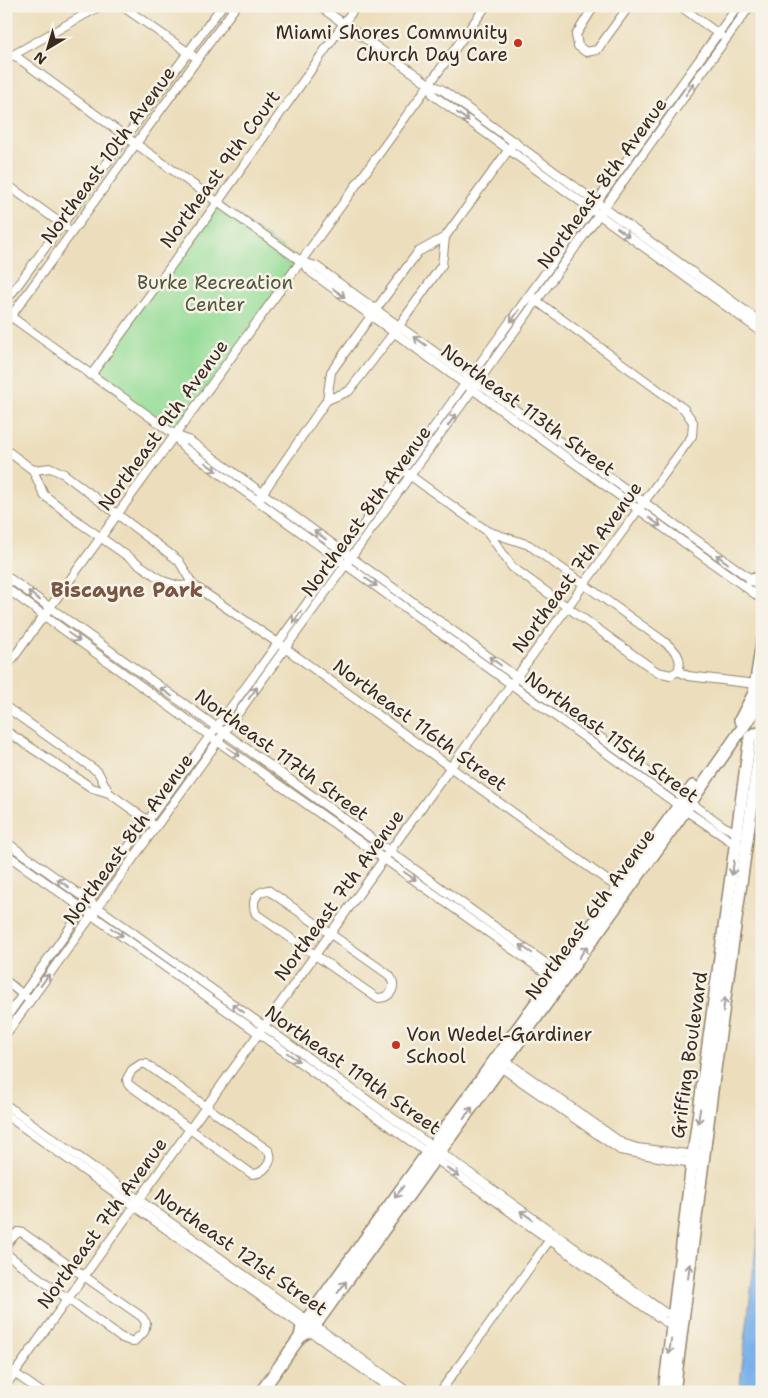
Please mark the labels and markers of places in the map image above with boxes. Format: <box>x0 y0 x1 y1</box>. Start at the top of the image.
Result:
place label: Miami Shores Community Church Day Care <box>275 20 508 67</box>
marker: Miami Shores Community Church Day Care <box>512 37 524 49</box>
place label: Von Wedel-Gardiner School <box>406 1022 593 1069</box>
marker: Von Wedel-Gardiner School <box>390 1039 402 1051</box>

